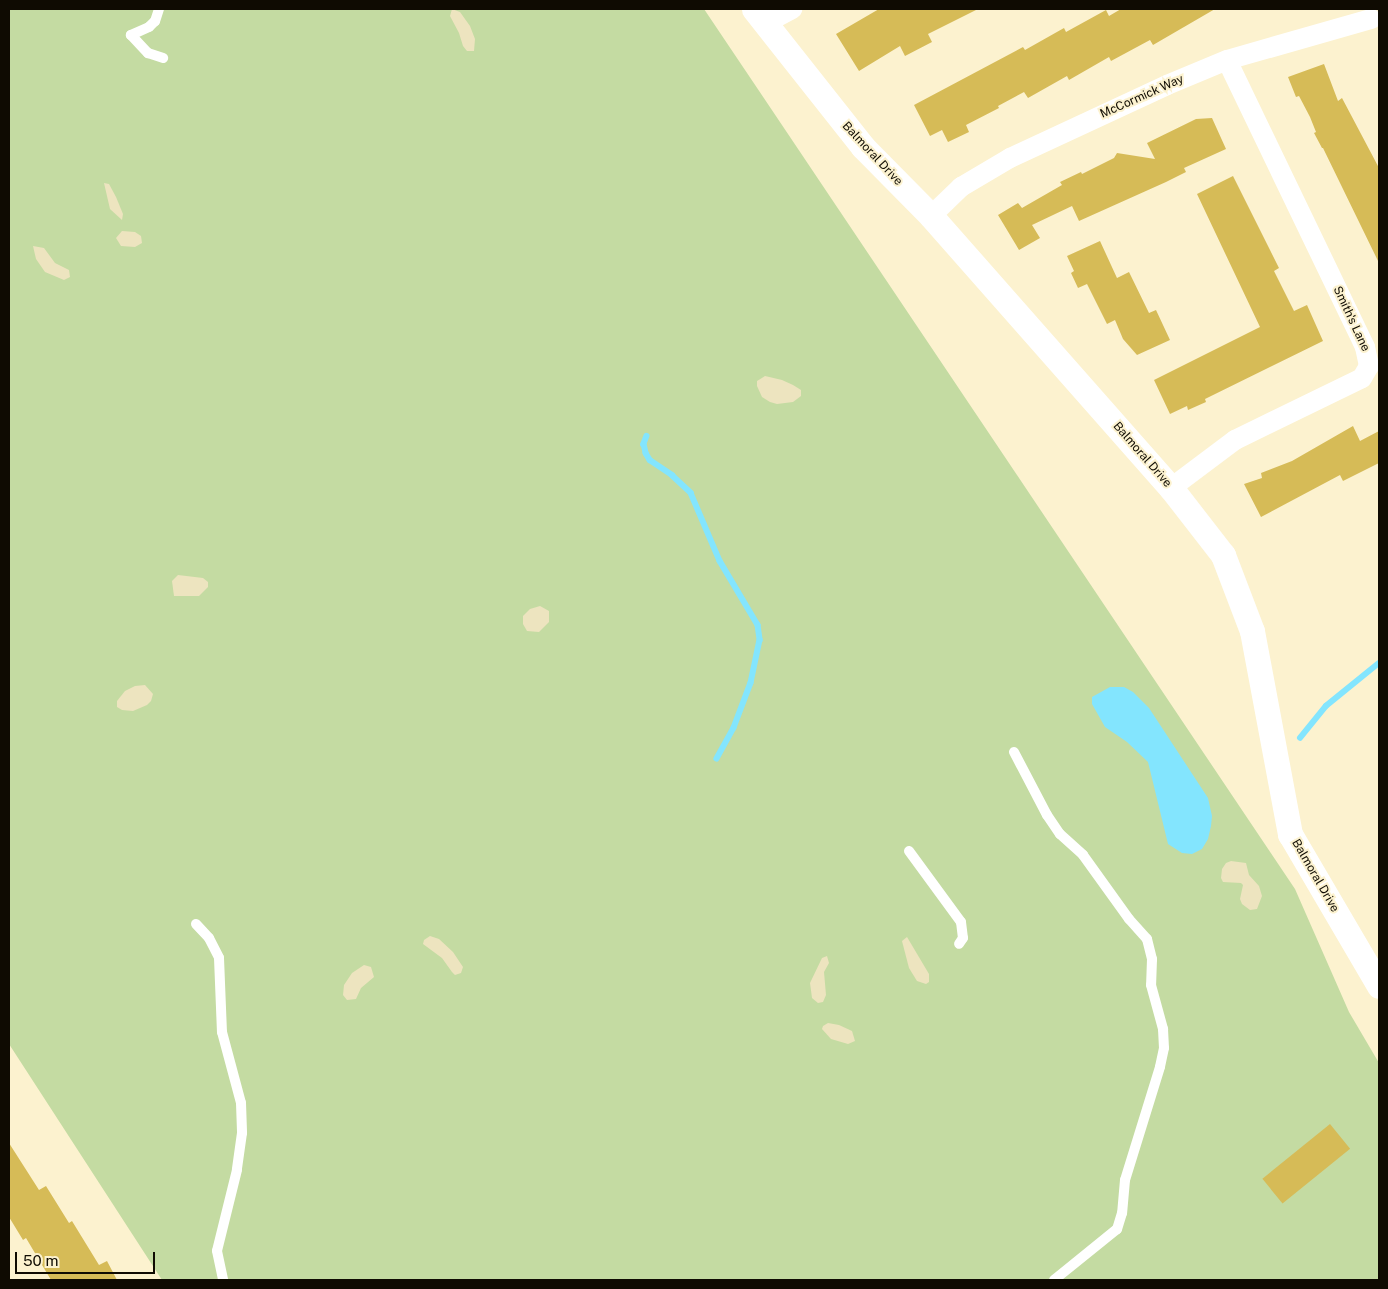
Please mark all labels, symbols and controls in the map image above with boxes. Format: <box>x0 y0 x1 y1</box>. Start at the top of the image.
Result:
street label: McCormick Way <box>1098 72 1186 122</box>
street label: Balmoral Drive <box>839 119 905 189</box>
street label: Smith's Lane <box>1330 284 1372 354</box>
street label: Balmoral Drive <box>1110 419 1174 491</box>
street label: Balmoral Drive <box>1288 837 1342 915</box>
scale bar <box>18 1242 158 1274</box>
text: 50 m <box>23 1252 58 1269</box>

